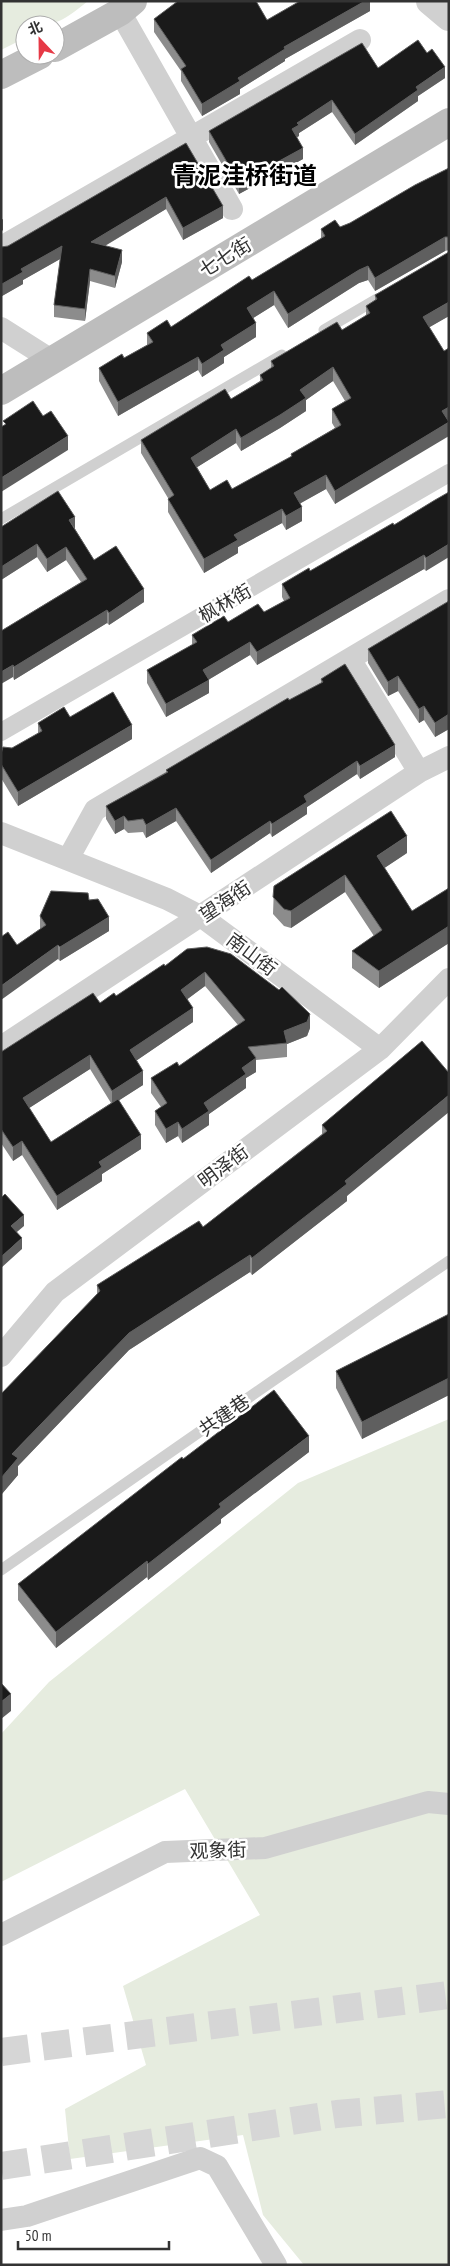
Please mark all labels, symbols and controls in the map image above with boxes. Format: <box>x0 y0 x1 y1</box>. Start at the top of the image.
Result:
north arrow <box>15 15 65 65</box>
text: 北 <box>25 17 45 39</box>
district label: 青泥洼桥街道 <box>173 160 317 191</box>
street label: 七七街 <box>194 232 256 282</box>
street label: 枫林街 <box>194 578 256 628</box>
street label: 望海街 <box>195 875 255 927</box>
street label: 南山街 <box>222 927 282 981</box>
street label: 明泽街 <box>193 1139 253 1193</box>
street label: 共建巷 <box>194 1389 254 1441</box>
street label: 观象街 <box>189 1837 247 1863</box>
scale bar <box>18 2218 169 2250</box>
text: 50 m <box>25 2226 51 2245</box>

